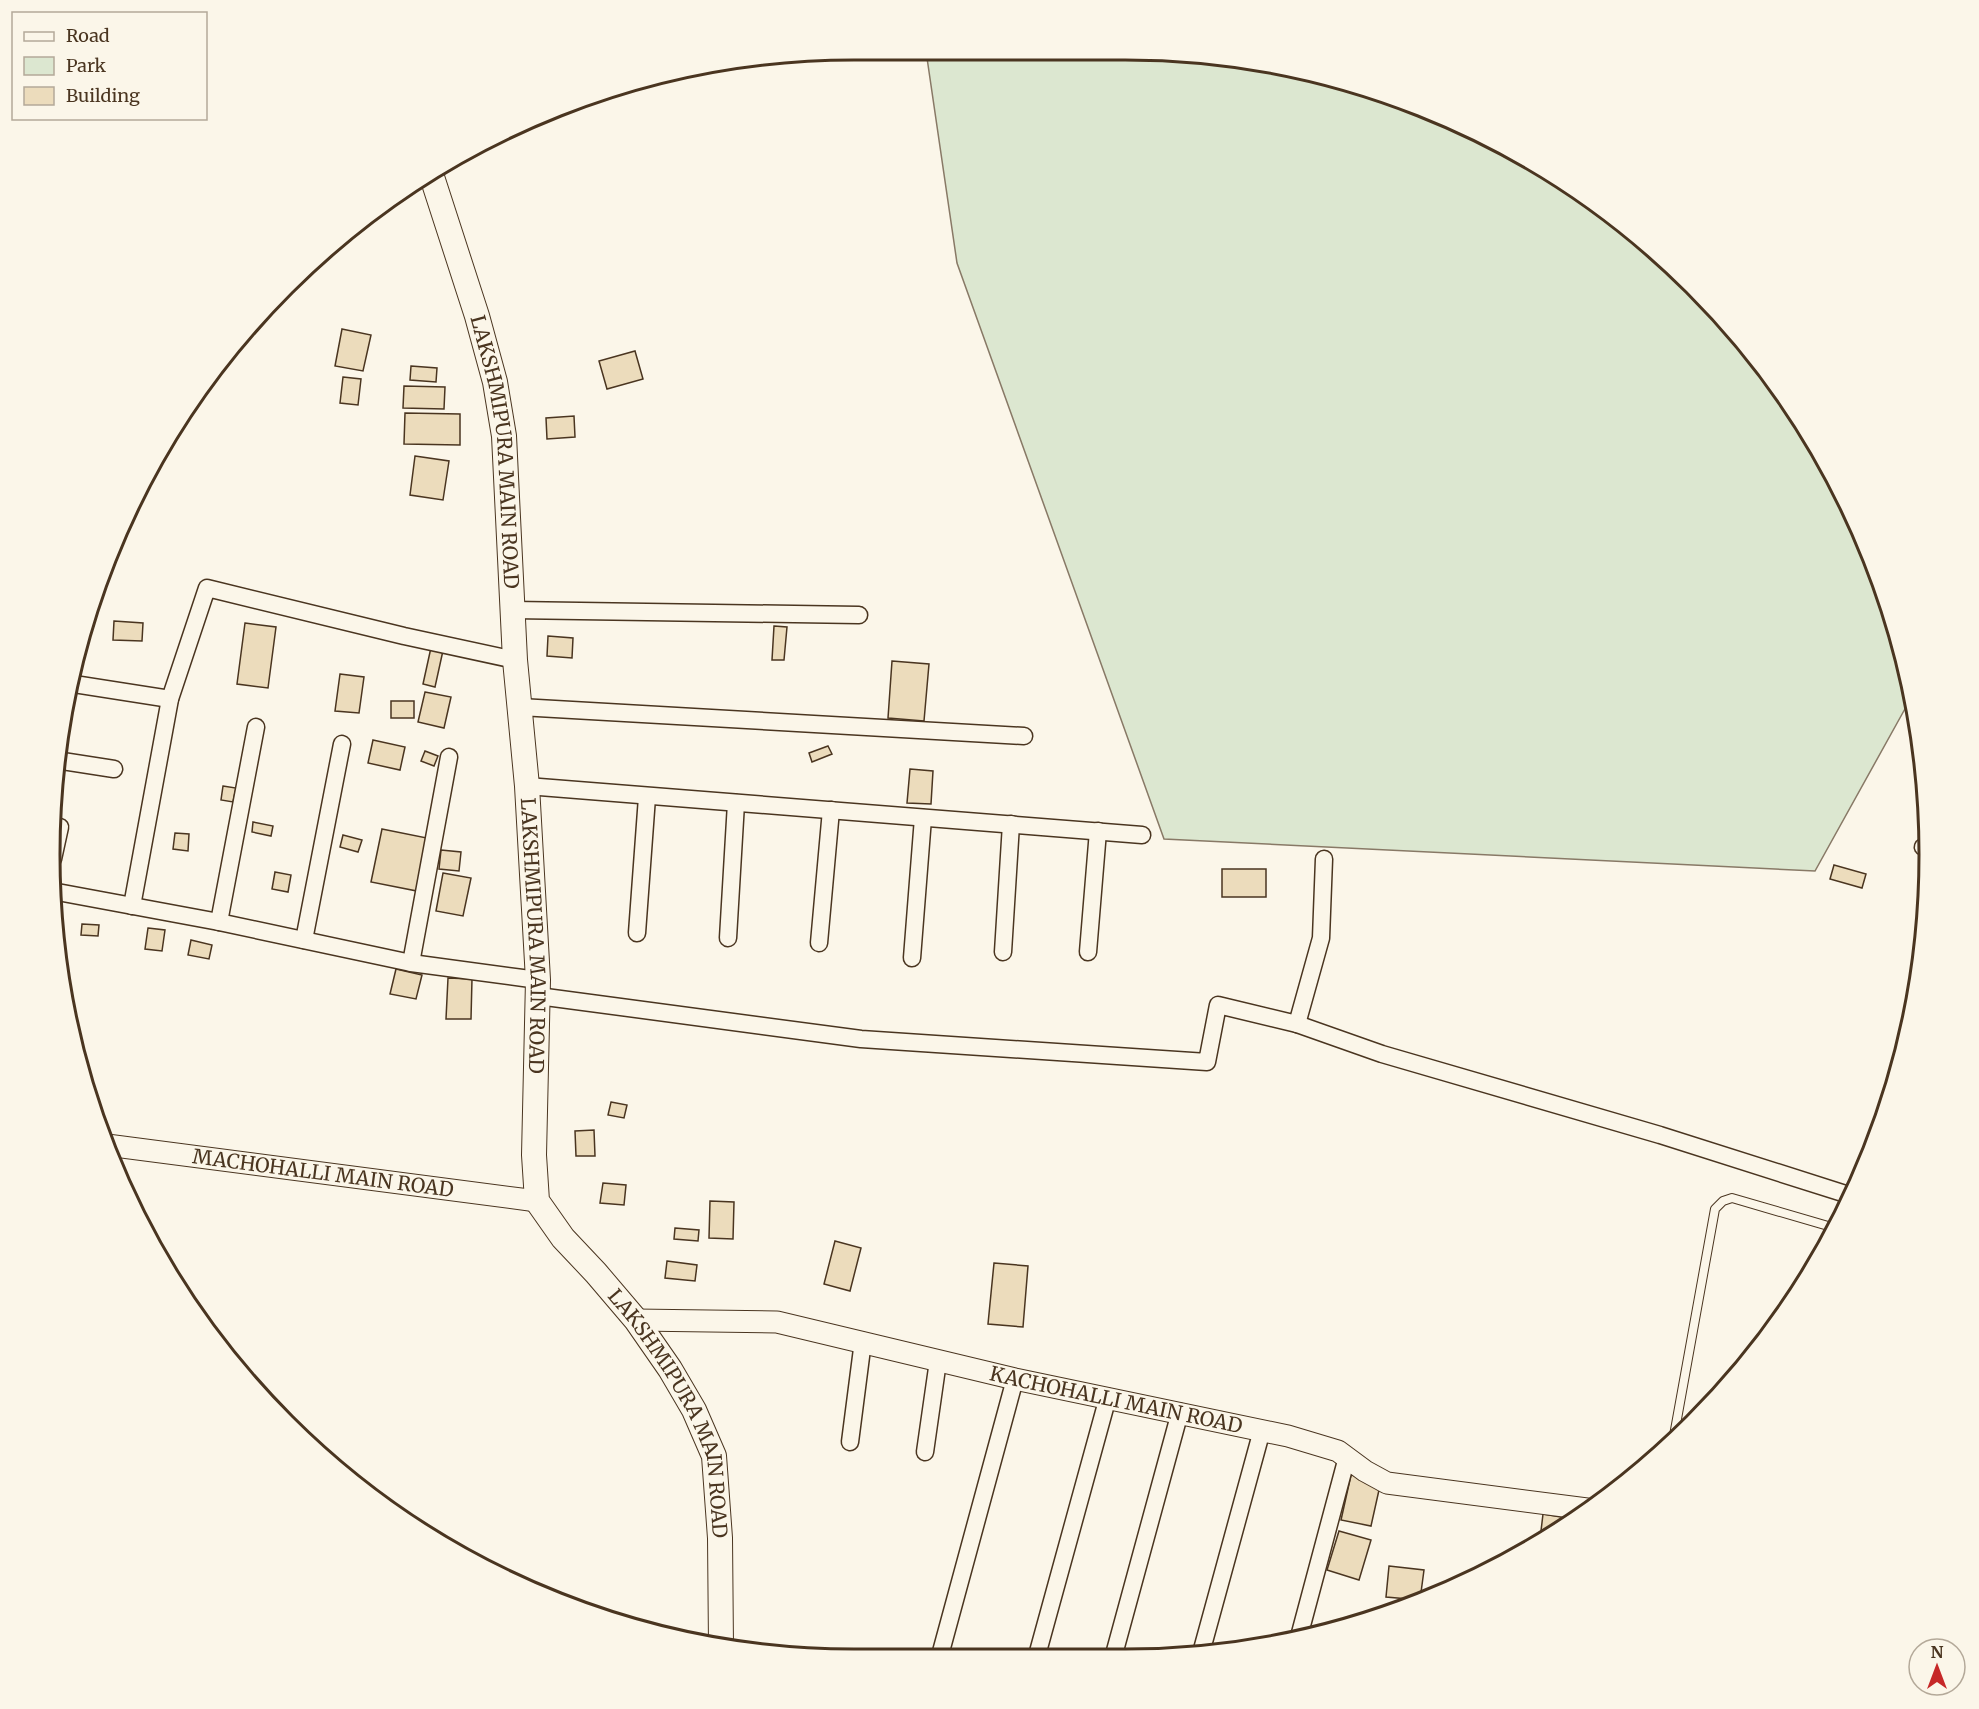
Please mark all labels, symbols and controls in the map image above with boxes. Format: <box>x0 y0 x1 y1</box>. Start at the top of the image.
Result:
legend <box>12 12 207 120</box>
text: Road <box>66 24 110 47</box>
text: Park <box>66 54 107 77</box>
text: Building <box>66 84 140 107</box>
street label: LAKSHMIPURA MAIN ROAD <box>465 312 524 589</box>
street label: LAKSHMIPURA MAIN ROAD <box>516 797 551 1074</box>
street label: MACHOHALLI MAIN ROAD <box>191 1143 455 1202</box>
street label: LAKSHMIPURA MAIN ROAD <box>603 1284 733 1539</box>
street label: KACHOHALLI MAIN ROAD <box>987 1360 1245 1438</box>
north arrow <box>1907 1637 1967 1697</box>
text: N <box>1931 1642 1944 1662</box>

